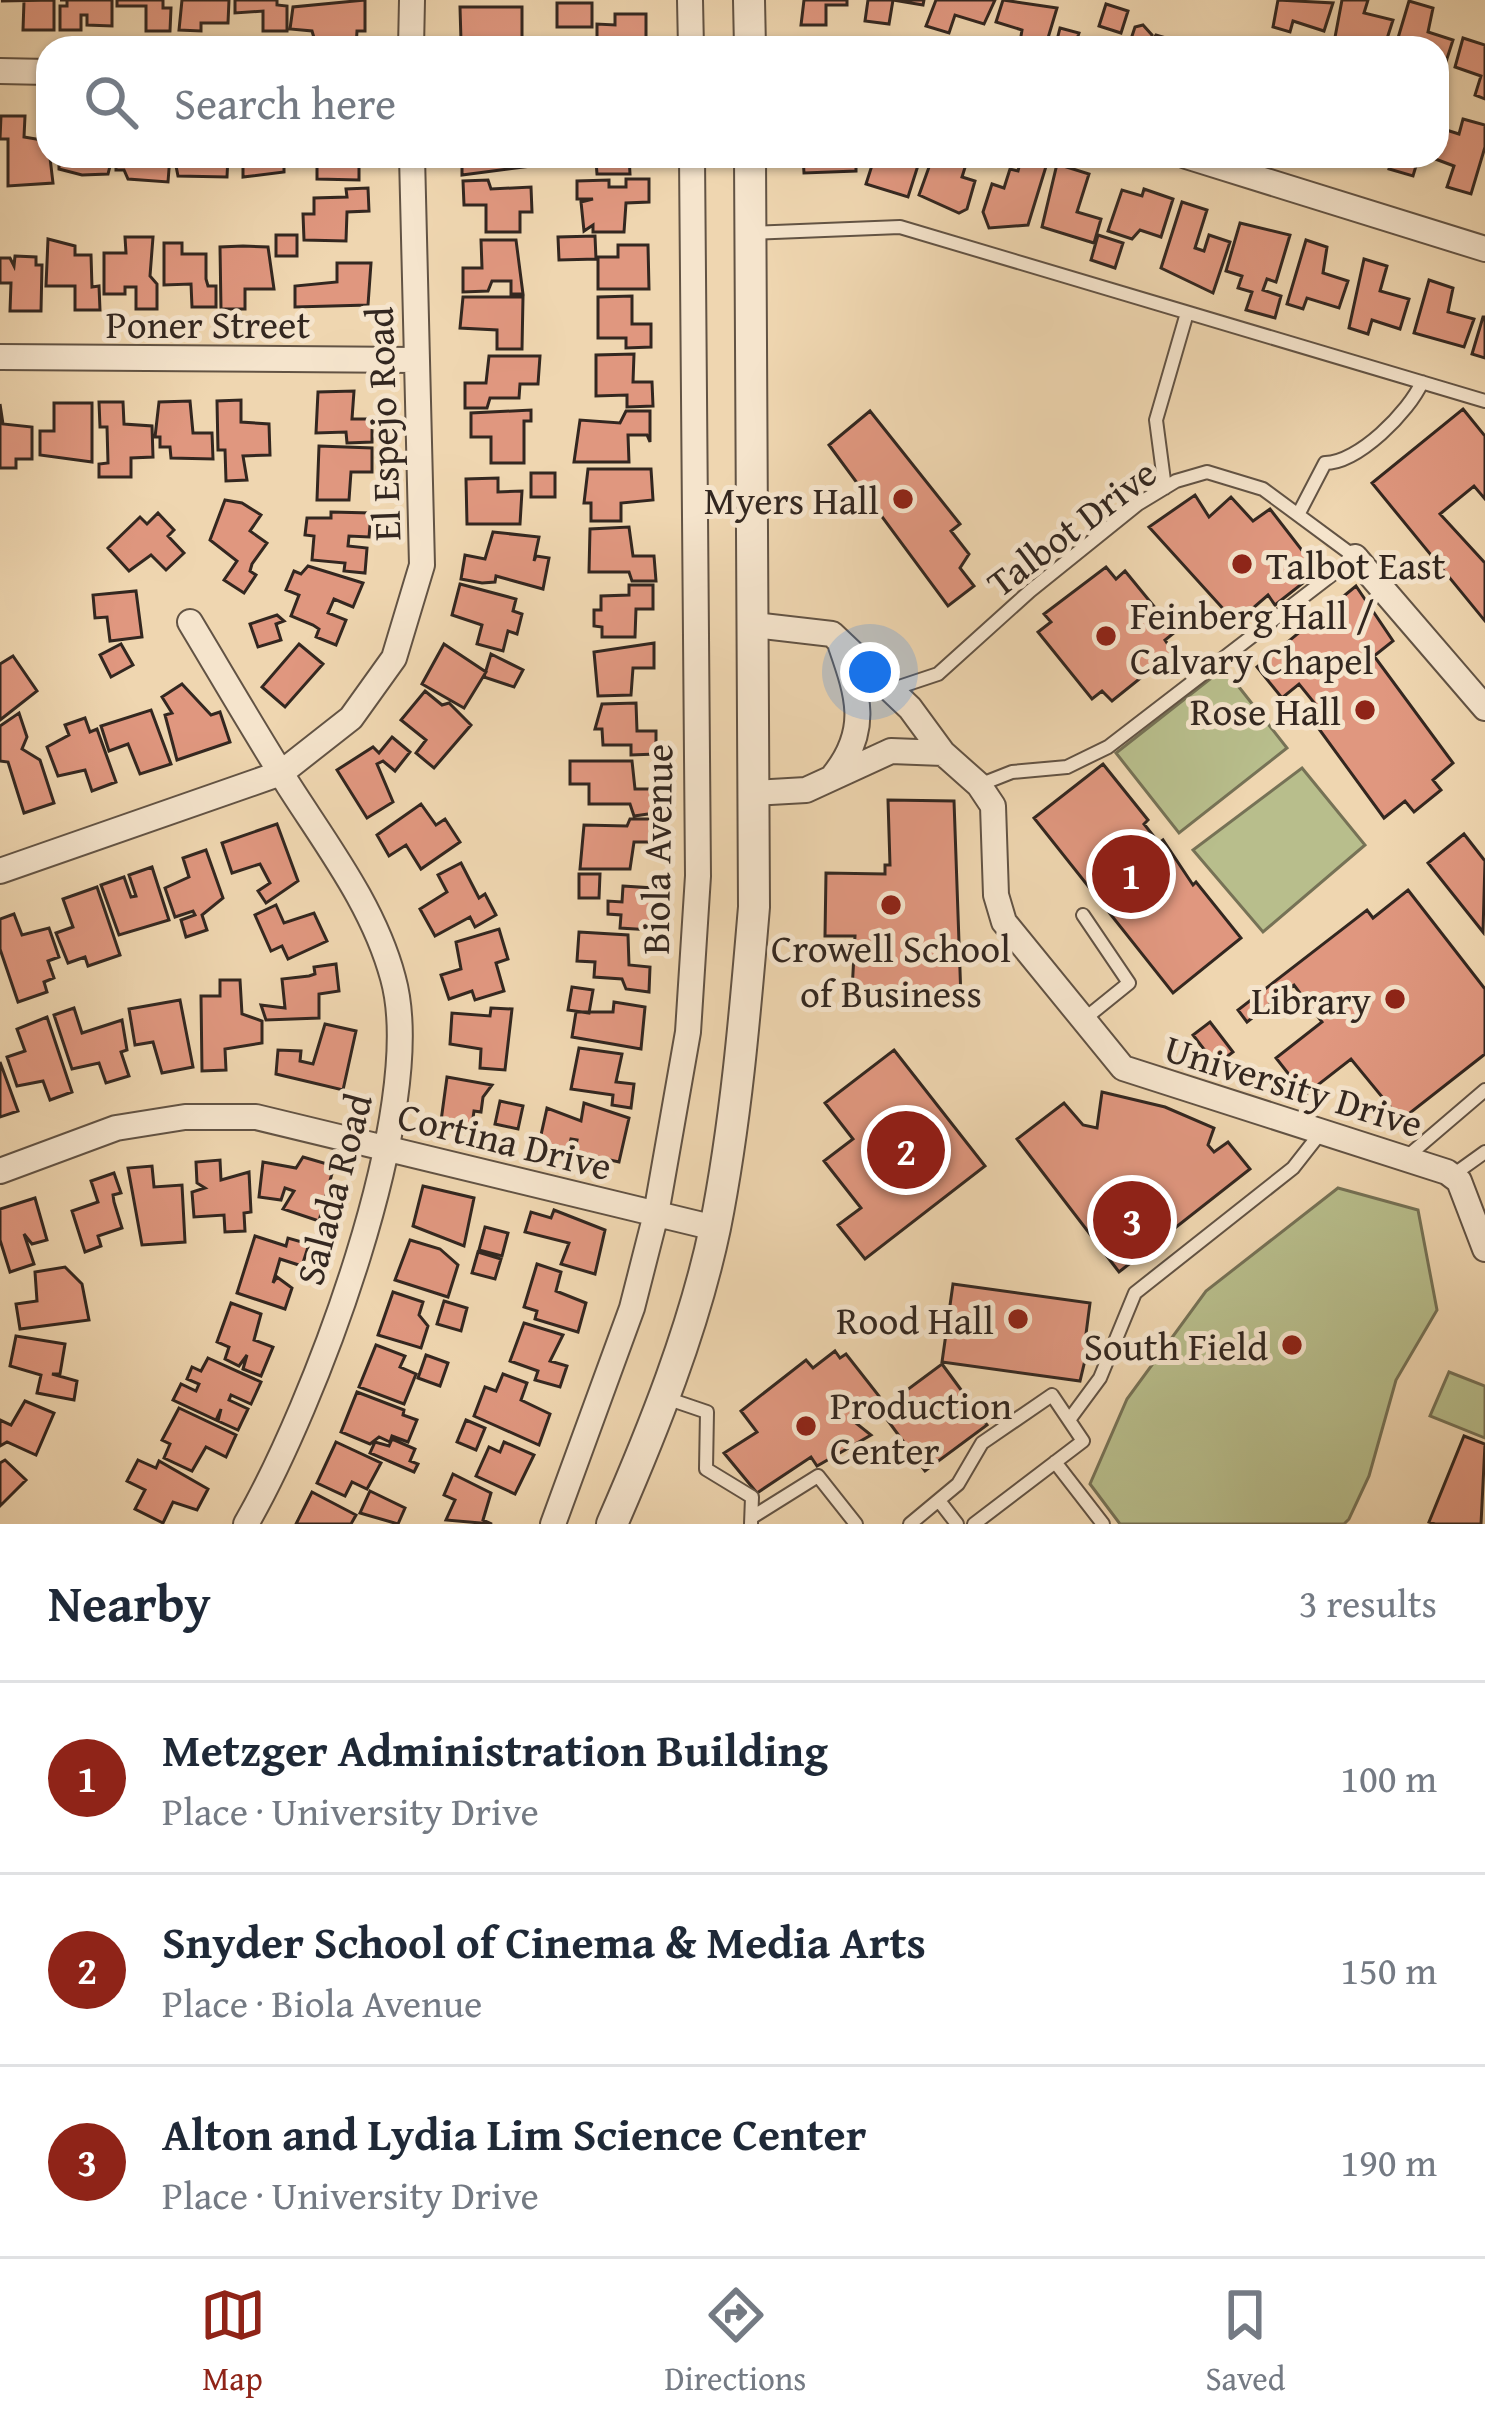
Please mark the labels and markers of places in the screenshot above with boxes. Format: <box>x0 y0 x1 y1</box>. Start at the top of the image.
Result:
place label: Myers Hall <box>704 471 879 528</box>
marker: Myers Hall <box>890 486 916 512</box>
place label: Talbot East <box>1266 536 1446 593</box>
marker: Talbot East <box>1229 551 1255 577</box>
place label: Feinberg Hall / Calvary Chapel <box>1130 586 1374 688</box>
marker: Feinberg Hall / Calvary Chapel <box>1093 623 1119 649</box>
place label: Rose Hall <box>1190 682 1341 739</box>
marker: Rose Hall <box>1352 697 1378 723</box>
pin: 1 <box>1092 829 1170 919</box>
marker: Crowell School of Business <box>878 892 904 918</box>
place label: Crowell School of Business <box>771 919 1011 1021</box>
place label: Library <box>1251 971 1372 1028</box>
marker: Library <box>1382 986 1408 1012</box>
pin: 2 <box>867 1105 945 1195</box>
pin: 3 <box>1093 1175 1171 1265</box>
place label: Rood Hall <box>836 1291 994 1348</box>
marker: Rood Hall <box>1005 1306 1031 1332</box>
place label: South Field <box>1084 1317 1268 1374</box>
marker: South Field <box>1279 1332 1305 1358</box>
place label: Production Center <box>830 1376 1012 1478</box>
marker: Production Center <box>793 1413 819 1439</box>

